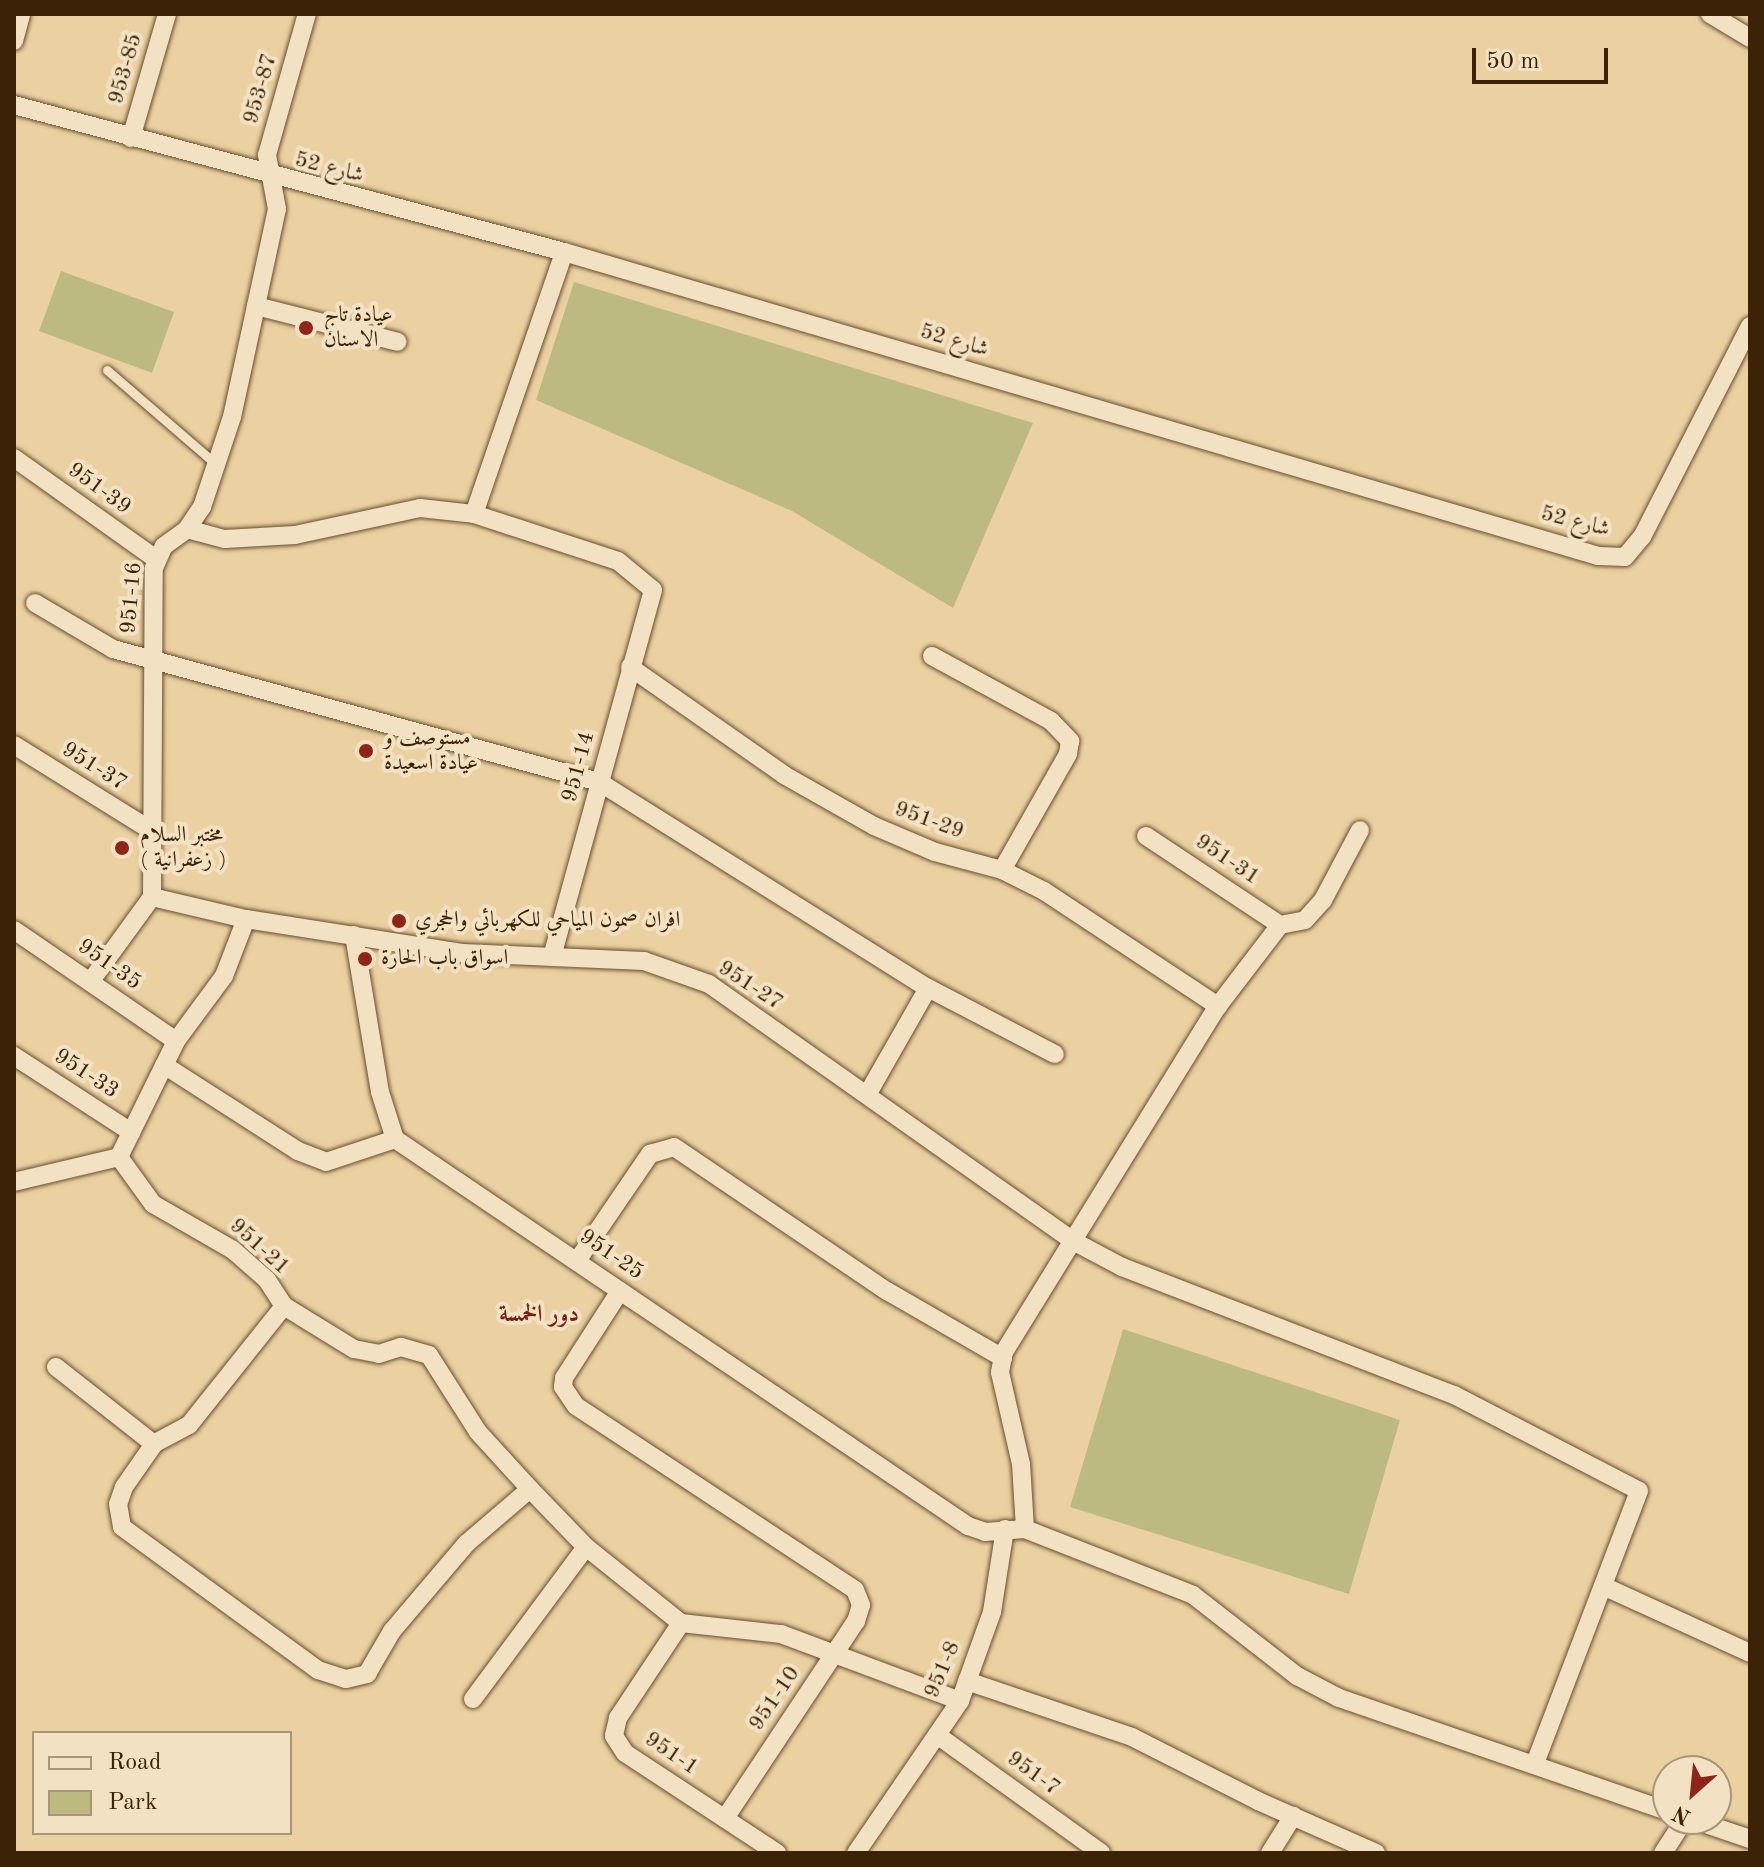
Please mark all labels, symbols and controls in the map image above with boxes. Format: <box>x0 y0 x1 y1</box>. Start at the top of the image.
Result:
street label: 953-85 <box>103 31 149 107</box>
scale bar <box>1476 32 1612 82</box>
text: 50 m <box>1486 50 1540 74</box>
street label: 953-87 <box>238 51 284 127</box>
street label: شارع 52 <box>292 147 366 189</box>
place label: عيادة تاج الاسنان <box>324 302 393 354</box>
marker: عيادة تاج الاسنان <box>295 317 317 339</box>
street label: شارع 52 <box>917 319 991 363</box>
street label: 951-39 <box>62 457 136 521</box>
street label: شارع 52 <box>1538 501 1612 543</box>
street label: 951-16 <box>116 561 148 635</box>
place label: مستوصف و عيادة اسعيدة <box>384 725 478 776</box>
street label: 951-14 <box>557 729 601 805</box>
street label: 951-37 <box>57 737 131 797</box>
marker: مستوصف و عيادة اسعيدة <box>355 740 377 762</box>
street label: 951-29 <box>891 796 967 846</box>
place label: مختبر السلام ( زعفرانية ) <box>140 822 227 874</box>
street label: 951-31 <box>1190 829 1264 891</box>
marker: مختبر السلام ( زعفرانية ) <box>111 837 133 859</box>
place label: افران صمون المياحي للكهربائي والحجري <box>415 908 680 934</box>
marker: افران صمون المياحي للكهربائي والحجري <box>390 912 408 930</box>
street label: 951-35 <box>72 934 146 996</box>
place label: اسواق باب الحارة <box>381 946 508 972</box>
marker: اسواق باب الحارة <box>356 950 374 968</box>
street label: 951-27 <box>713 955 787 1017</box>
street label: 951-33 <box>49 1043 123 1105</box>
street label: 951-21 <box>223 1213 295 1281</box>
street label: 951-25 <box>574 1224 648 1286</box>
district label: دور الخمسة <box>499 1302 579 1330</box>
street label: 951-8 <box>919 1638 967 1702</box>
street label: 951-10 <box>744 1662 806 1736</box>
street label: 951-1 <box>639 1727 703 1781</box>
legend <box>32 1731 292 1835</box>
street label: 951-7 <box>1001 1746 1065 1802</box>
text: Road <box>108 1751 161 1775</box>
north arrow <box>1652 1755 1732 1835</box>
text: Park <box>108 1791 157 1815</box>
text: N <box>1670 1801 1694 1828</box>

